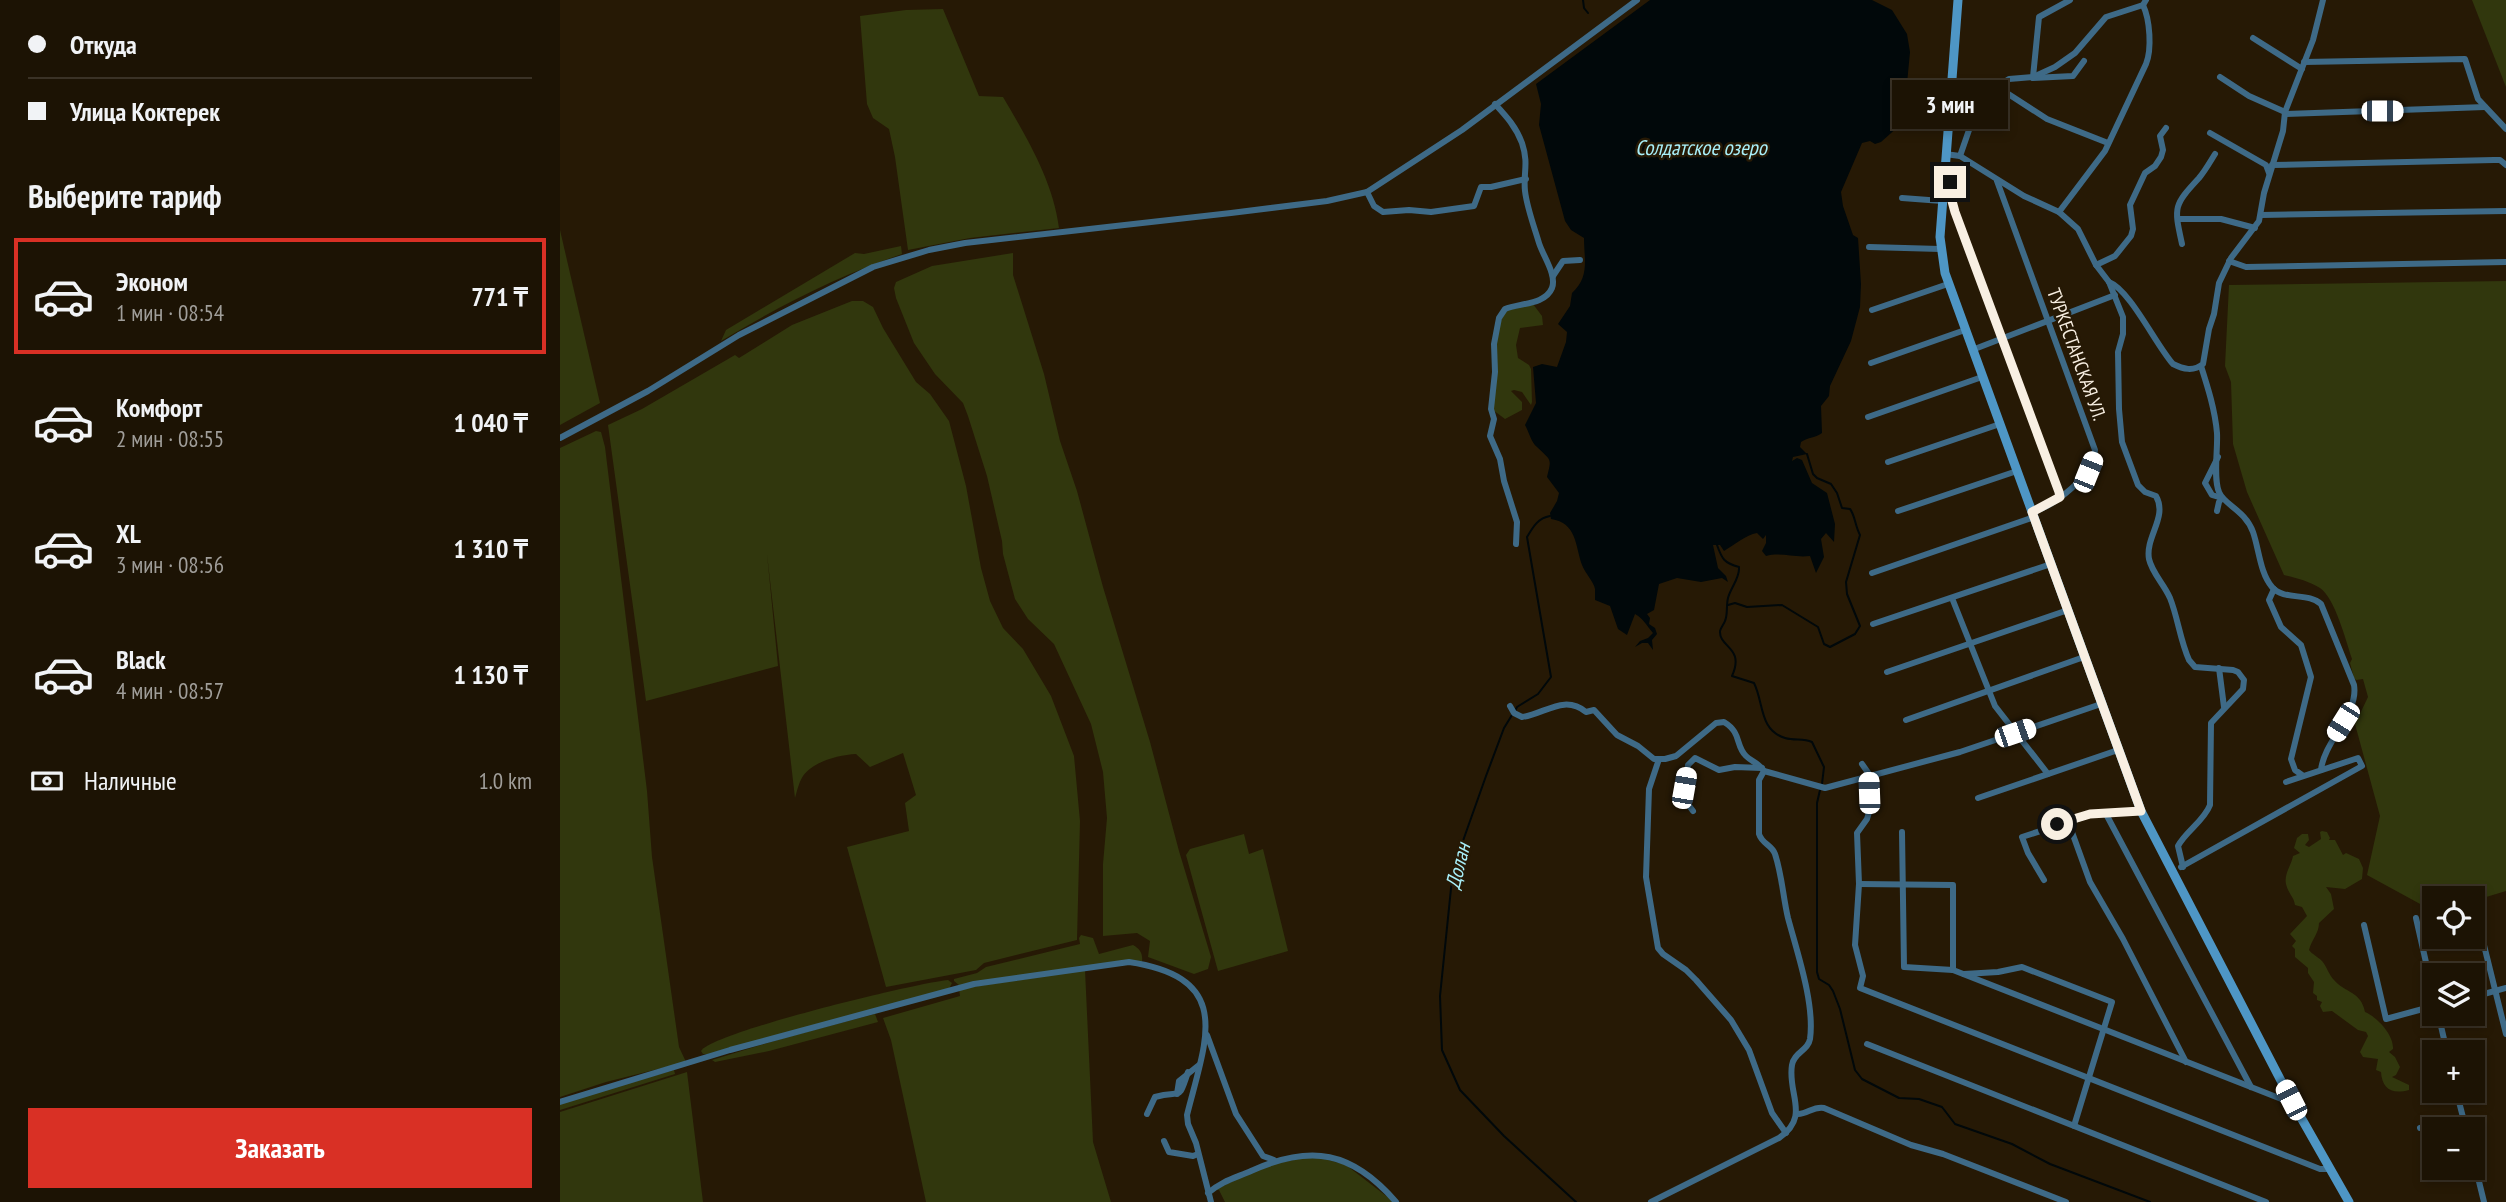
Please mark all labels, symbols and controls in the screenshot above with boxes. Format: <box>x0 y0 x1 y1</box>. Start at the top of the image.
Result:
text: Откуда <box>70 28 137 61</box>
callout: 3 мин <box>1892 80 2008 130</box>
text: 3 мин <box>1925 90 1975 119</box>
text: Улица Коктерек <box>70 95 220 128</box>
car <box>2362 101 2404 122</box>
water label: Солдатское озеро <box>1635 134 1769 161</box>
route end <box>1934 166 1966 198</box>
text: Выберите тариф <box>28 175 222 217</box>
icon: car <box>32 265 95 328</box>
text: Эконом <box>116 265 188 298</box>
text: 771 ₸ <box>471 280 528 313</box>
street label: ТУРКЕСТАНСКАЯ УЛ. <box>2042 285 2112 423</box>
text: 1 мин · 08:54 <box>116 298 224 327</box>
icon: car <box>32 391 95 454</box>
text: Комфорт <box>116 391 202 424</box>
text: 1 040 ₸ <box>453 406 528 439</box>
text: 2 мин · 08:55 <box>116 424 224 453</box>
car <box>2071 449 2106 495</box>
icon: car <box>32 517 95 580</box>
text: XL <box>116 517 141 550</box>
text: 1 310 ₸ <box>453 532 528 565</box>
text: 3 мин · 08:56 <box>116 550 224 579</box>
icon: car <box>32 643 95 706</box>
text: Black <box>116 643 166 676</box>
text: 1 130 ₸ <box>453 658 528 691</box>
text: 4 мин · 08:57 <box>116 676 224 705</box>
car <box>2323 699 2364 745</box>
car <box>1992 716 2039 750</box>
icon: cash <box>28 762 66 800</box>
text: Наличные <box>84 764 177 797</box>
car <box>1671 765 1698 811</box>
text: 1.0 km <box>478 766 532 795</box>
car <box>1858 772 1881 814</box>
route start <box>2041 808 2073 840</box>
water label: Долан <box>1439 838 1477 893</box>
map controls <box>2422 886 2485 1180</box>
button: locate <box>2422 886 2485 949</box>
button: layers <box>2422 963 2485 1026</box>
button: + <box>2422 1040 2485 1103</box>
car <box>2273 1077 2310 1123</box>
button: Заказать <box>28 1108 532 1188</box>
button: − <box>2422 1117 2485 1180</box>

